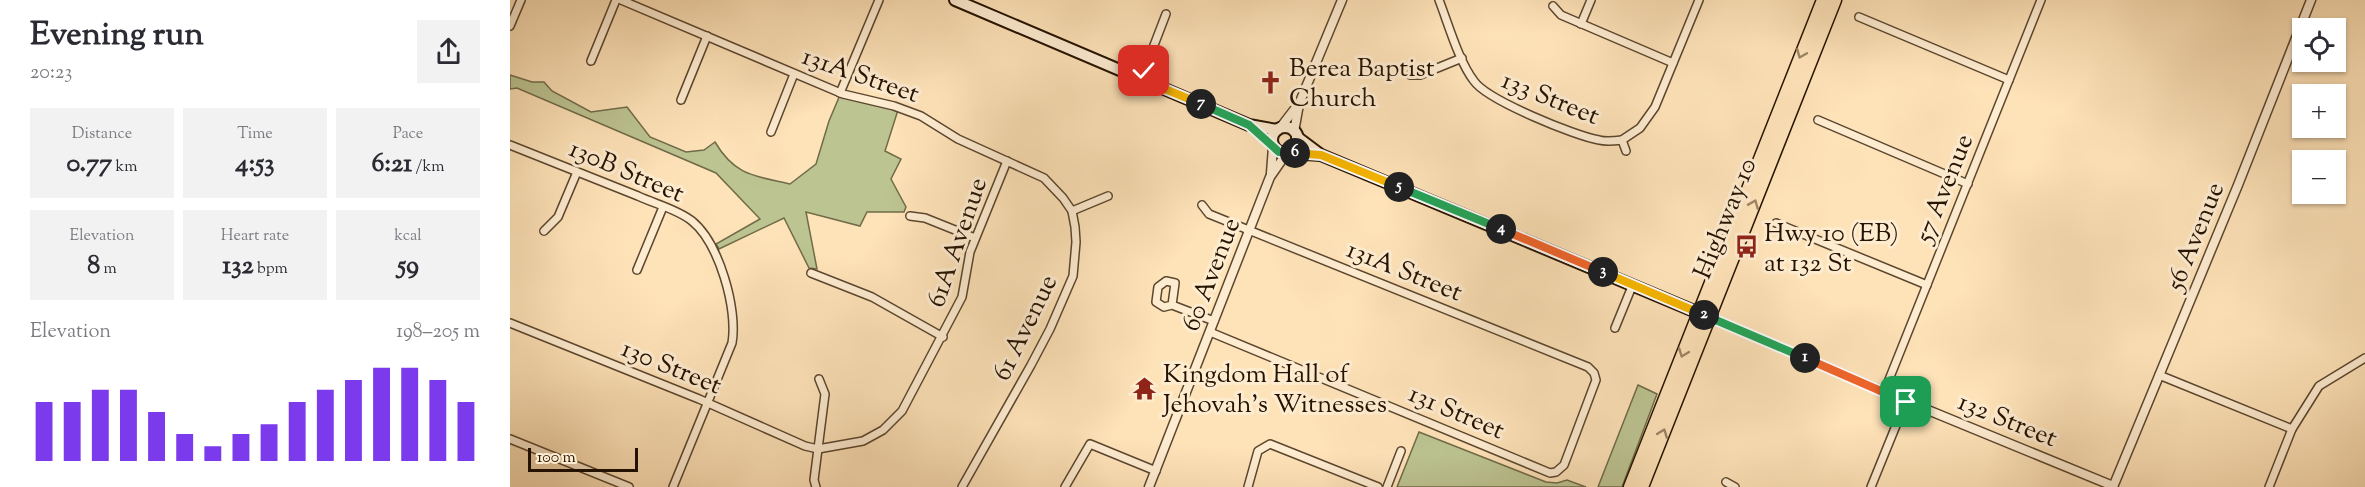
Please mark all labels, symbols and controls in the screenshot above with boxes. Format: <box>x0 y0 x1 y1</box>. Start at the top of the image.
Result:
text: Evening run <box>30 12 204 60</box>
map controls <box>2292 18 2346 204</box>
button: locate <box>2292 18 2346 72</box>
button: share <box>417 20 480 83</box>
street label: 131A Street <box>797 39 924 114</box>
pin <box>1118 45 1169 96</box>
one-way arrow <box>1796 48 1808 59</box>
place label: Berea Baptist Church <box>1289 51 1435 118</box>
icon: check <box>1127 54 1160 87</box>
text: 20:23 <box>30 59 72 88</box>
street label: 133 Street <box>1496 63 1605 136</box>
church icon: Berea Baptist Church <box>1258 69 1284 95</box>
button: + <box>2292 84 2346 138</box>
pin: 7 <box>1186 89 1216 119</box>
text: 7 <box>1197 92 1205 115</box>
text: Distance <box>72 123 132 146</box>
text: Time <box>237 123 273 146</box>
text: Pace <box>393 123 423 146</box>
street label: 57 Avenue <box>1906 129 1984 251</box>
street label: 130B Street <box>563 131 689 213</box>
pin: 6 <box>1280 138 1310 168</box>
text: 6 <box>1291 141 1299 164</box>
text: 0.77 <box>66 146 112 183</box>
text: 4:53 <box>235 146 275 183</box>
text: 6:21 <box>372 146 412 183</box>
button: − <box>2292 150 2346 204</box>
street label: Highway 10 <box>1685 153 1767 285</box>
text: km <box>112 156 138 179</box>
text: /km <box>412 156 444 179</box>
pin: 5 <box>1384 172 1414 202</box>
street label: 61A Avenue <box>919 173 998 313</box>
text: 5 <box>1396 175 1402 198</box>
street label: 56 Avenue <box>2157 177 2235 299</box>
one-way arrow <box>1747 200 1759 211</box>
street label: 60 Avenue <box>1174 213 1251 337</box>
pin: 4 <box>1486 214 1516 244</box>
place label: Hwy 10 (EB) at 132 St <box>1764 216 1899 283</box>
text: 4 <box>1497 217 1505 240</box>
text: Elevation <box>70 225 134 248</box>
text: Heart rate <box>221 225 289 248</box>
text: kcal <box>394 225 422 248</box>
street label: 131A Street <box>1341 232 1468 312</box>
bus stop icon: Hwy 10 (EB) at 132 St <box>1733 234 1759 260</box>
text: 8 <box>87 248 100 285</box>
text: 132 <box>222 248 254 285</box>
text: 59 <box>397 248 419 285</box>
pin: 3 <box>1588 257 1618 287</box>
text: m <box>100 258 117 281</box>
text: bpm <box>254 258 288 281</box>
text: 3 <box>1600 260 1606 283</box>
street label: 61 Avenue <box>985 269 1068 387</box>
pin: 2 <box>1689 300 1719 330</box>
text: 2 <box>1700 303 1708 326</box>
text: Elevation <box>30 318 111 347</box>
text: 198–205 m <box>396 318 480 347</box>
street label: 130 Street <box>615 331 727 405</box>
pin: 1 <box>1790 343 1820 373</box>
text: 1 <box>1802 346 1808 369</box>
one-way arrow <box>1678 347 1690 358</box>
place label: Kingdom Hall of Jehovah's Witnesses <box>1161 357 1387 424</box>
temple icon: Kingdom Hall of Jehovah's Witnesses <box>1132 375 1158 401</box>
pin <box>1880 376 1931 427</box>
street label: 131 Street <box>1402 377 1510 450</box>
icon: arrive <box>1889 385 1922 418</box>
street label: 132 Street <box>1952 385 2062 458</box>
one-way arrow <box>1656 428 1669 438</box>
scale bar <box>528 445 638 472</box>
text: 100 m <box>537 447 576 470</box>

